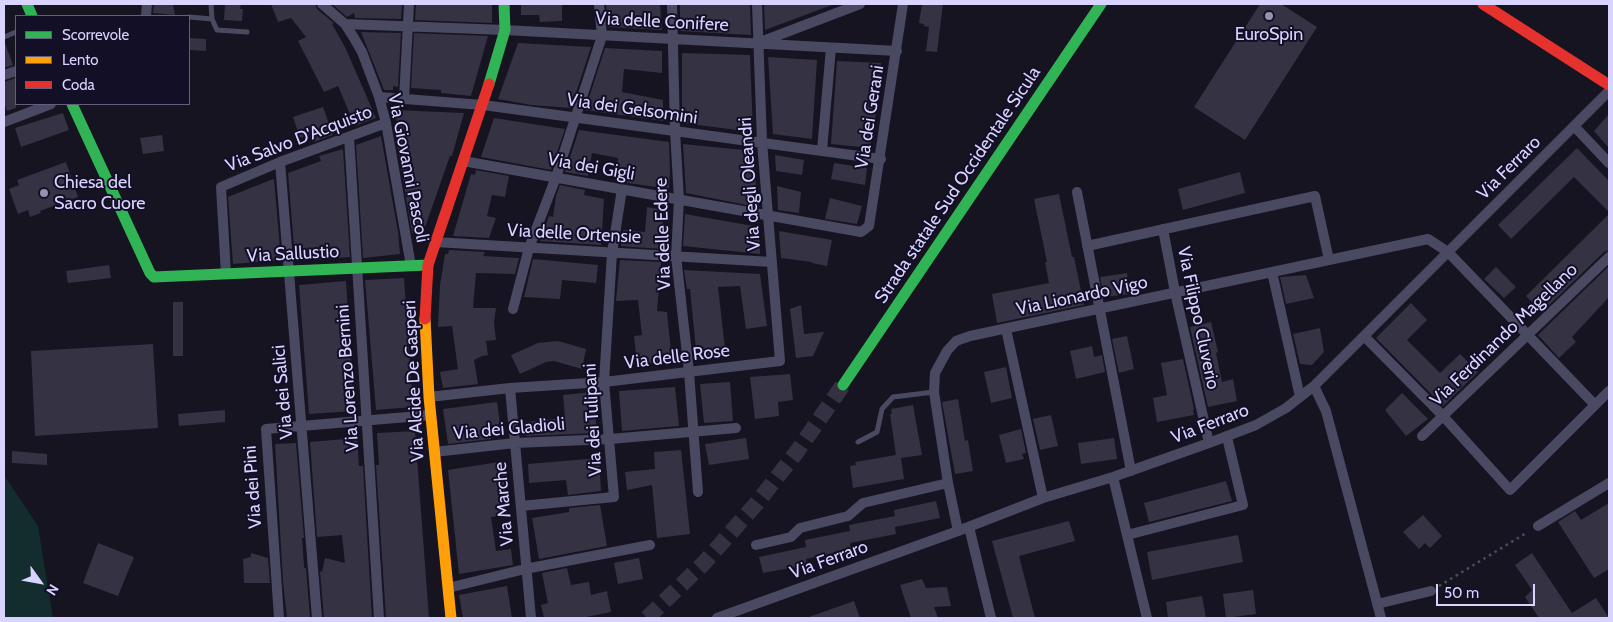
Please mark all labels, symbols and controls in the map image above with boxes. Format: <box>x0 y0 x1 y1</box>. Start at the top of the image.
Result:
street label: Via delle Conifere <box>595 8 729 36</box>
marker: EuroSpin <box>1263 10 1275 22</box>
legend <box>15 15 190 105</box>
place label: EuroSpin <box>1235 24 1303 46</box>
text: Scorrevole <box>62 26 129 44</box>
text: Lento <box>62 51 99 69</box>
street label: Strada statale Sud Occidentale Sicula <box>871 63 1045 307</box>
street label: Via dei Gerani <box>851 64 889 170</box>
text: Coda <box>62 76 95 94</box>
street label: Via dei Gelsomini <box>565 89 699 129</box>
street label: Via Giovanni Pascoli <box>383 92 433 244</box>
street label: Via Salvo D'Acquisto <box>223 101 375 177</box>
street label: Via degli Oleandri <box>735 116 765 252</box>
street label: Via Ferraro <box>1473 132 1545 204</box>
street label: Via dei Gigli <box>546 149 636 185</box>
place label: Chiesa del Sacro Cuore <box>54 172 146 214</box>
street label: Via delle Edere <box>650 177 676 291</box>
marker: Chiesa del Sacro Cuore <box>38 187 50 199</box>
street label: Via delle Ortensie <box>506 220 642 248</box>
street label: Via Sallustio <box>246 241 340 267</box>
street label: Via Filippo Cluverio <box>1172 245 1224 391</box>
street label: Via Ferdinando Magellano <box>1426 259 1582 411</box>
street label: Via Lionardo Vigo <box>1014 272 1150 320</box>
street label: Via Alcide De Gasperi <box>399 300 429 462</box>
street label: Via Lorenzo Bernini <box>332 304 364 452</box>
street label: Via delle Rose <box>623 340 731 374</box>
street label: Via dei Salici <box>268 344 298 440</box>
street label: Via dei Tulipani <box>579 363 607 477</box>
street label: Via Ferraro <box>1168 399 1252 449</box>
street label: Via dei Gladioli <box>452 413 566 445</box>
street label: Via dei Pini <box>239 445 267 529</box>
street label: Via Marche <box>490 461 518 547</box>
street label: Via Ferraro <box>787 536 871 584</box>
north arrow <box>15 557 65 607</box>
scale bar <box>1438 574 1537 606</box>
text: N <box>42 581 63 599</box>
text: 50 m <box>1444 584 1479 602</box>

